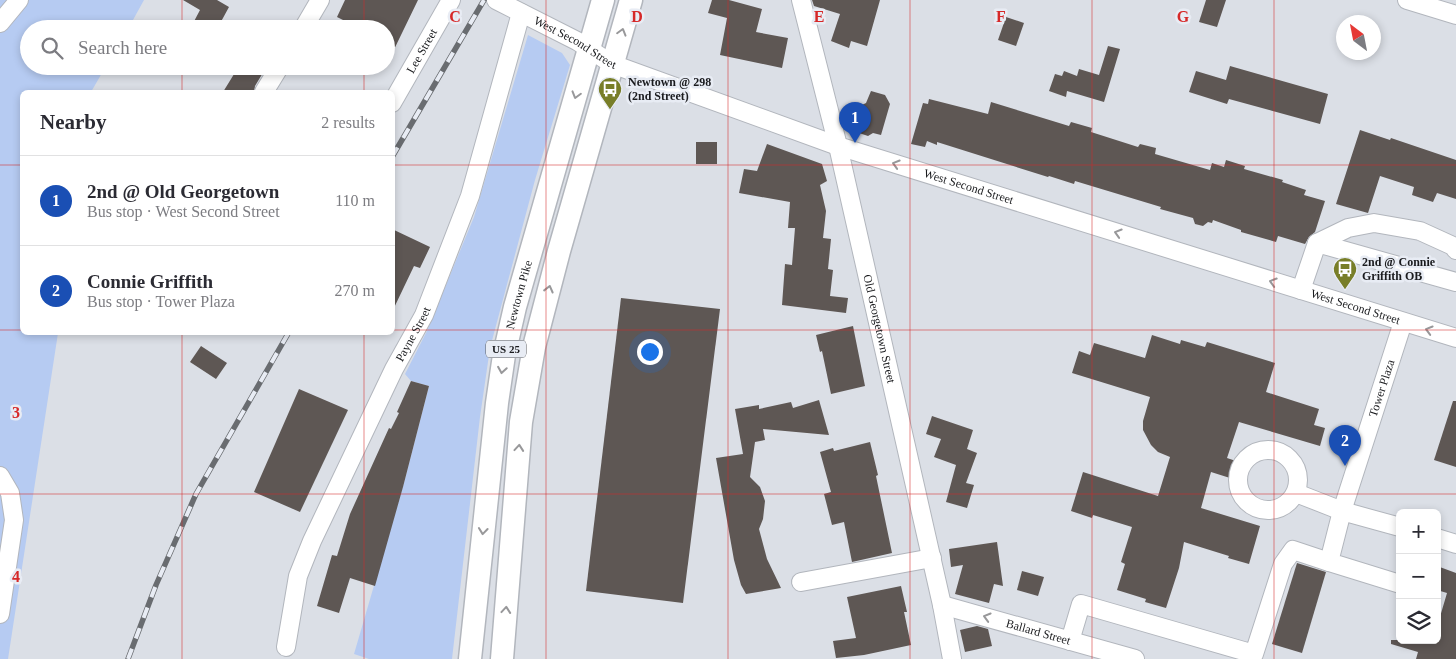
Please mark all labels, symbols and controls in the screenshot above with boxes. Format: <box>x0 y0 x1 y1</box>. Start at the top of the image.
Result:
text: C <box>449 8 461 25</box>
text: D <box>631 8 643 25</box>
text: E <box>814 8 824 25</box>
text: F <box>996 8 1006 25</box>
text: G <box>1177 8 1190 25</box>
street label: West Second Street <box>532 13 619 72</box>
north arrow <box>1336 15 1381 60</box>
search box <box>20 20 395 75</box>
street label: Lee Street <box>404 26 440 76</box>
one-way arrow <box>616 29 626 37</box>
icon: search <box>38 34 66 62</box>
text: Search here <box>78 37 167 58</box>
place label: Newtown @ 298 (2nd Street) <box>628 75 711 103</box>
bus stop icon: Newtown @ 298 (2nd Street) <box>597 76 623 110</box>
one-way arrow <box>572 90 582 99</box>
pin: 1 <box>839 102 871 143</box>
text: Nearby <box>40 110 107 134</box>
text: 2 results <box>321 114 375 131</box>
one-way arrow <box>892 160 901 170</box>
street label: West Second Street <box>922 166 1016 207</box>
text: 2nd @ Old Georgetown <box>87 181 279 202</box>
text: 1 <box>52 192 60 209</box>
text: 110 m <box>335 192 375 209</box>
text: Bus stop · West Second Street <box>87 203 280 220</box>
one-way arrow <box>1114 229 1122 239</box>
place label: 2nd @ Connie Griffith OB <box>1362 255 1436 283</box>
bus stop icon: 2nd @ Connie Griffith OB <box>1332 256 1358 290</box>
street label: Newtown Pike <box>503 259 535 331</box>
text: Connie Griffith <box>87 271 213 292</box>
street label: Old Georgetown Street <box>860 273 899 385</box>
one-way arrow <box>1269 277 1278 287</box>
text: 2 <box>52 282 60 299</box>
text: 270 m <box>335 282 375 299</box>
one-way arrow <box>543 284 554 293</box>
street label: West Second Street <box>1309 286 1403 327</box>
text: Bus stop · Tower Plaza <box>87 293 235 310</box>
street label: Payne Street <box>393 304 434 364</box>
one-way arrow <box>1425 325 1434 336</box>
your location <box>637 339 663 365</box>
road number: US 25 <box>486 340 526 358</box>
street label: Tower Plaza <box>1366 357 1398 419</box>
one-way arrow <box>498 366 508 374</box>
text: 3 <box>12 404 20 421</box>
pin: 2 <box>1329 425 1361 466</box>
one-way arrow <box>513 444 524 452</box>
map controls <box>1396 509 1441 644</box>
button: + <box>1396 509 1441 554</box>
one-way arrow <box>478 528 489 536</box>
button: − <box>1396 554 1441 599</box>
text: 4 <box>12 568 20 585</box>
button: layers <box>1396 599 1441 644</box>
one-way arrow <box>500 606 511 614</box>
one-way arrow <box>983 613 991 623</box>
street label: Ballard Street <box>1004 616 1073 648</box>

